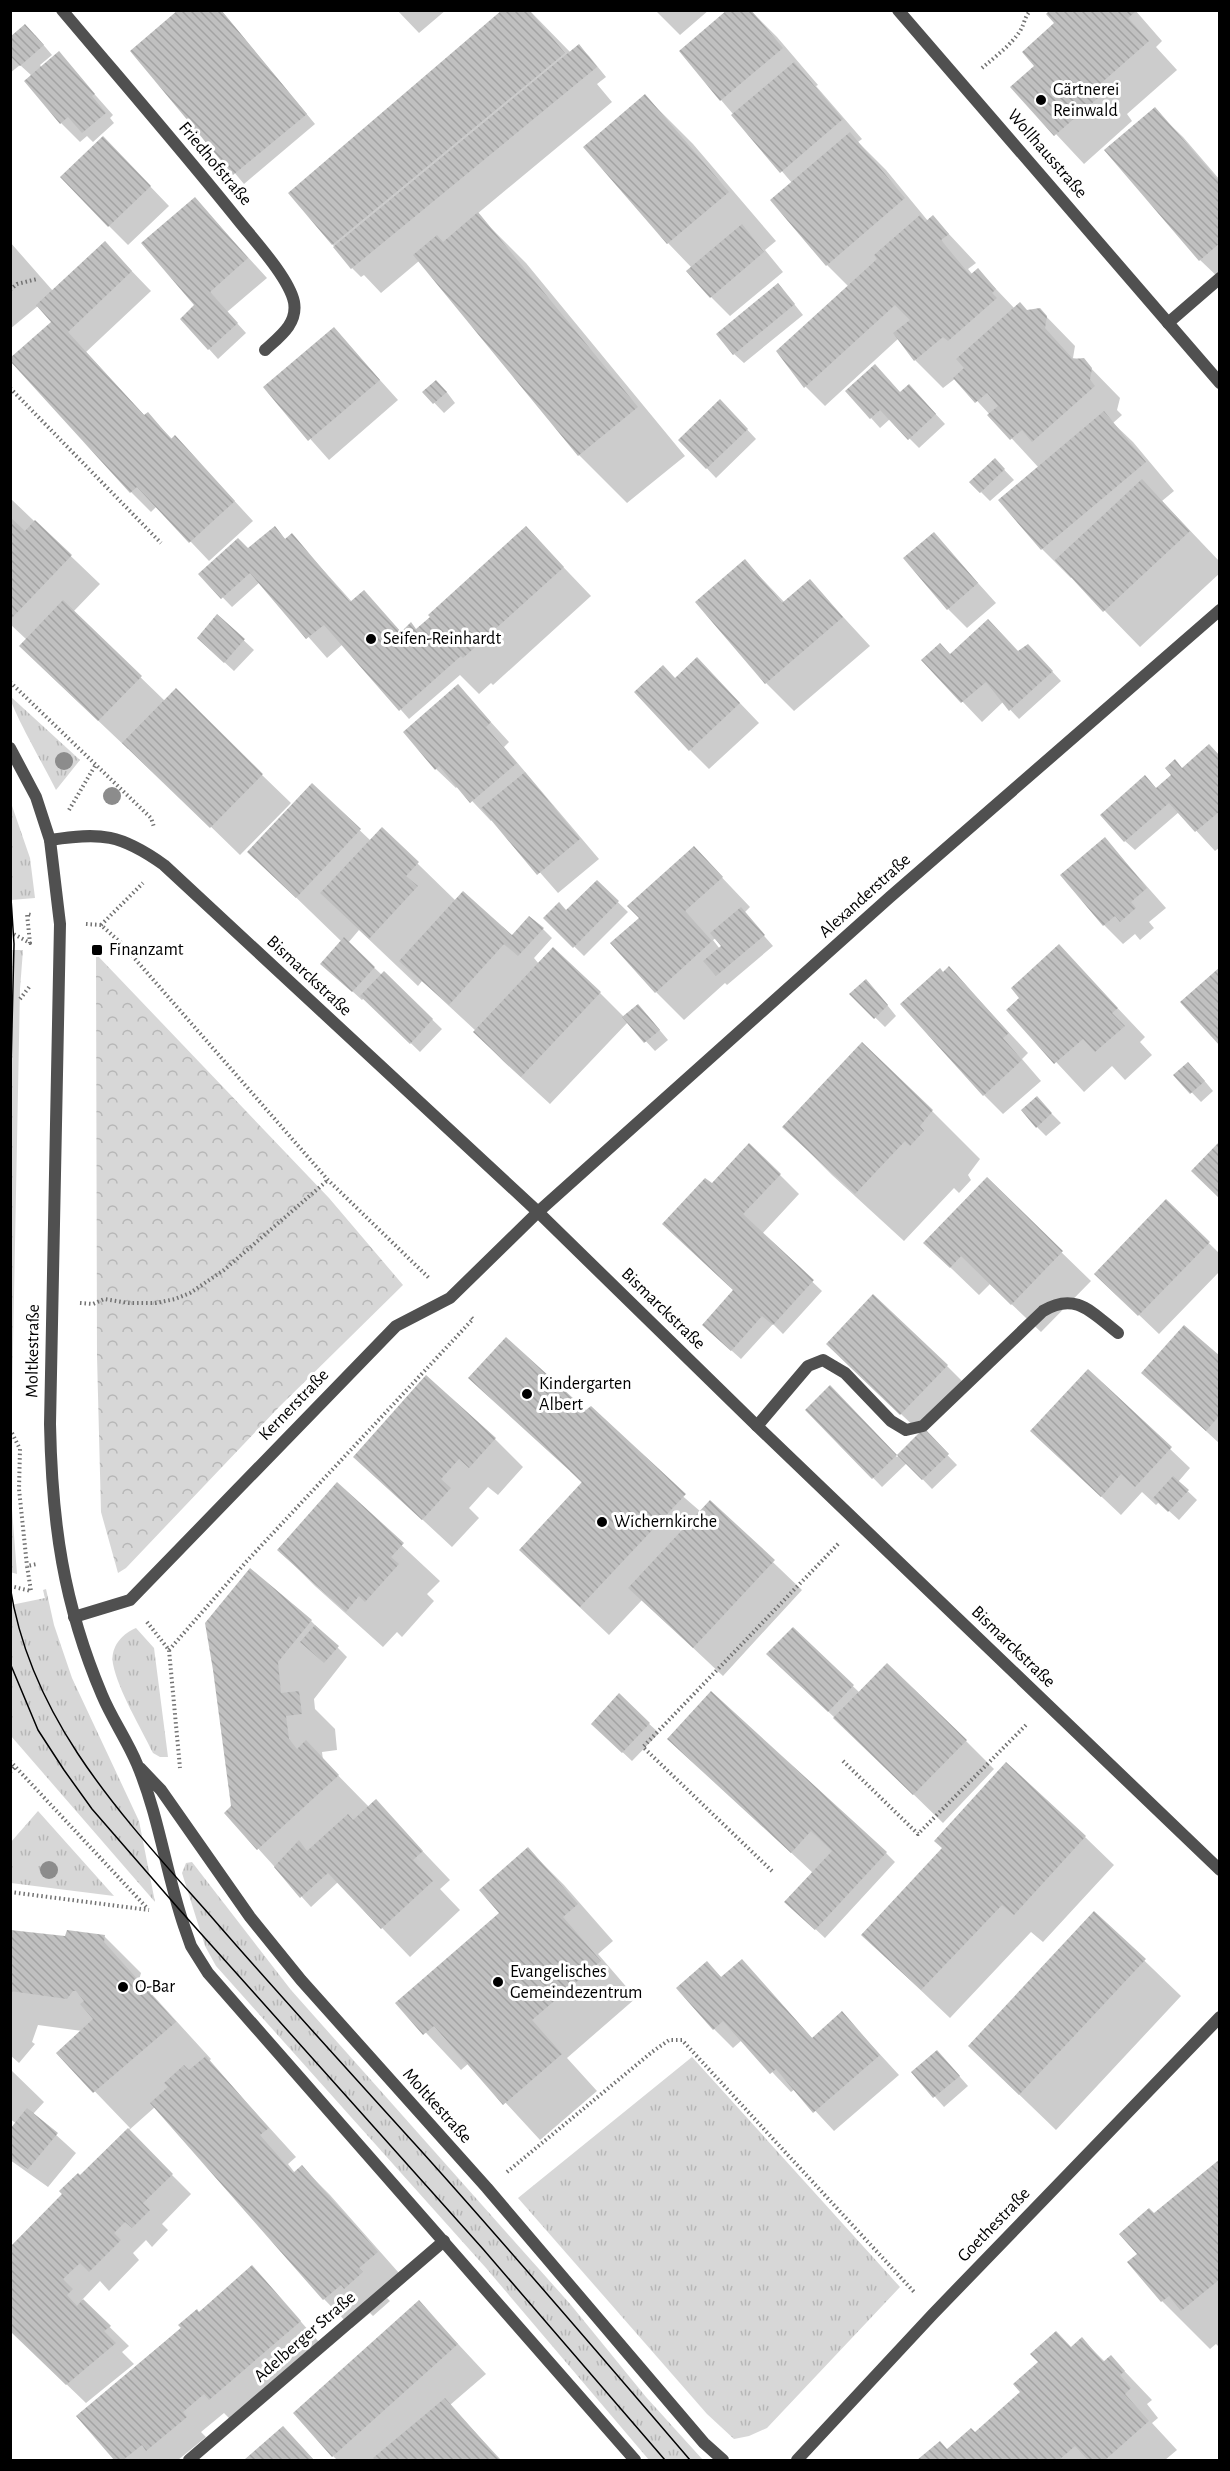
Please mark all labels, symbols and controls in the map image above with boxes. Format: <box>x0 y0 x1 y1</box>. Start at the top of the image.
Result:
place label: Gärtnerei Reinwald <box>1053 81 1119 120</box>
marker: Gärtnerei Reinwald <box>1034 93 1048 107</box>
street label: Wollhausstraße <box>1004 106 1090 202</box>
street label: Friedhofstraße <box>175 119 255 209</box>
place label: Seifen-Reinhardt <box>383 630 501 648</box>
marker: Seifen-Reinhardt <box>364 632 378 646</box>
street label: Alexanderstraße <box>816 850 914 942</box>
street label: Bismarckstraße <box>263 932 355 1020</box>
place label: Finanzamt <box>109 941 184 959</box>
marker: Finanzamt <box>90 943 104 957</box>
street label: Bismarckstraße <box>618 1265 708 1353</box>
street label: Moltkestraße <box>23 1304 43 1398</box>
street label: Kernerstraße <box>256 1366 332 1444</box>
place label: Kindergarten Albert <box>539 1375 631 1414</box>
marker: Kindergarten Albert <box>520 1387 534 1401</box>
place label: Wichernkirche <box>614 1513 717 1531</box>
marker: Wichernkirche <box>595 1515 609 1529</box>
street label: Bismarckstraße <box>968 1603 1058 1691</box>
place label: Evangelisches Gemeindezentrum <box>510 1963 642 2002</box>
marker: Evangelisches Gemeindezentrum <box>491 1975 505 1989</box>
place label: O-Bar <box>135 1978 175 1996</box>
marker: O-Bar <box>116 1980 130 1994</box>
street label: Moltkestraße <box>399 2065 475 2147</box>
street label: Goethestraße <box>954 2184 1034 2266</box>
street label: Adelberger Straße <box>251 2288 359 2386</box>

